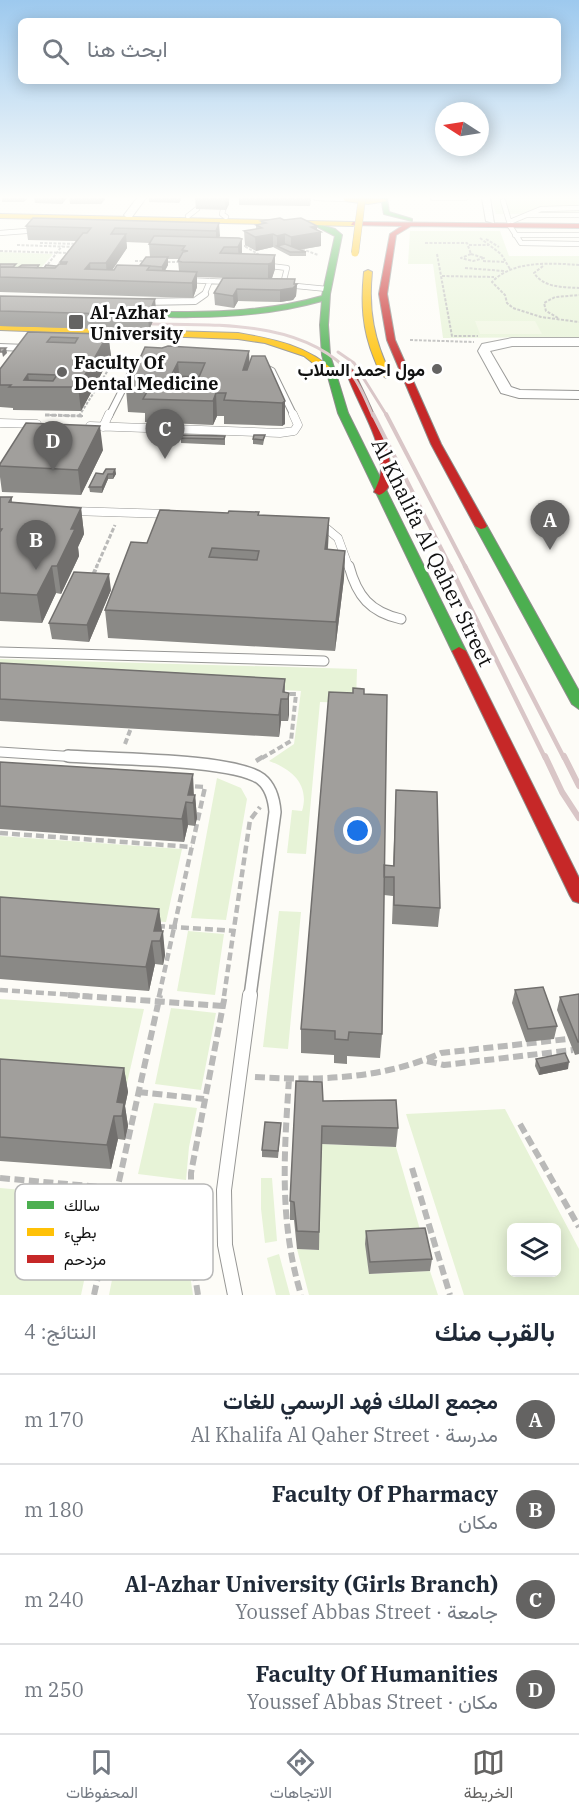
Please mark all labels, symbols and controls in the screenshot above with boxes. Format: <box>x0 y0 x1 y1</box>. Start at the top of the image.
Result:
search box <box>18 18 561 84</box>
text: ابحث هنا <box>87 34 168 63</box>
icon: search <box>39 35 72 68</box>
north arrow <box>435 102 489 156</box>
place label: Al-Azhar University <box>90 301 184 345</box>
marker: Al-Azhar University <box>67 313 85 331</box>
place label: Faculty Of Dental Medicine <box>74 351 218 395</box>
place label: مول احمد السلاب <box>297 358 425 381</box>
marker: مول احمد السلاب <box>430 362 444 376</box>
marker: Faculty Of Dental Medicine <box>55 365 69 379</box>
pin: C <box>146 410 184 459</box>
pin: D <box>34 422 72 471</box>
street label: Al Khalifa Al Qaher Street <box>365 433 501 671</box>
pin: A <box>530 500 570 550</box>
pin: B <box>16 520 56 570</box>
your location <box>343 816 372 845</box>
legend <box>15 1184 213 1280</box>
text: سالك <box>64 1195 100 1215</box>
text: بطيء <box>64 1222 96 1246</box>
map controls <box>507 1223 561 1277</box>
button: layers <box>507 1223 561 1277</box>
text: مزدحم <box>64 1249 106 1270</box>
text: بالقرب منك <box>435 1314 555 1348</box>
text: النتائج: 4 <box>24 1318 96 1345</box>
text: مجمع الملك فهد الرسمي للغات <box>223 1386 498 1415</box>
text: 170 m <box>24 1406 84 1433</box>
text: A <box>529 1406 543 1433</box>
text: مدرسة · Al Khalifa Al Qaher Street <box>191 1421 498 1448</box>
text: Faculty Of Pharmacy <box>272 1479 498 1508</box>
text: 180 m <box>24 1496 84 1523</box>
text: B <box>528 1496 543 1523</box>
text: مكان <box>458 1508 498 1535</box>
text: Al-Azhar University (Girls Branch) <box>125 1569 498 1598</box>
text: 240 m <box>24 1586 84 1613</box>
text: C <box>529 1586 542 1613</box>
text: جامعة · Youssef Abbas Street <box>235 1598 498 1625</box>
text: Faculty Of Humanities <box>255 1659 498 1688</box>
text: 250 m <box>24 1676 84 1703</box>
text: D <box>528 1676 543 1703</box>
text: مكان · Youssef Abbas Street <box>247 1688 498 1715</box>
tab: المحفوظات <box>66 1746 138 1807</box>
tab: الاتجاهات <box>270 1746 332 1807</box>
tab: الخريطة <box>464 1746 513 1807</box>

